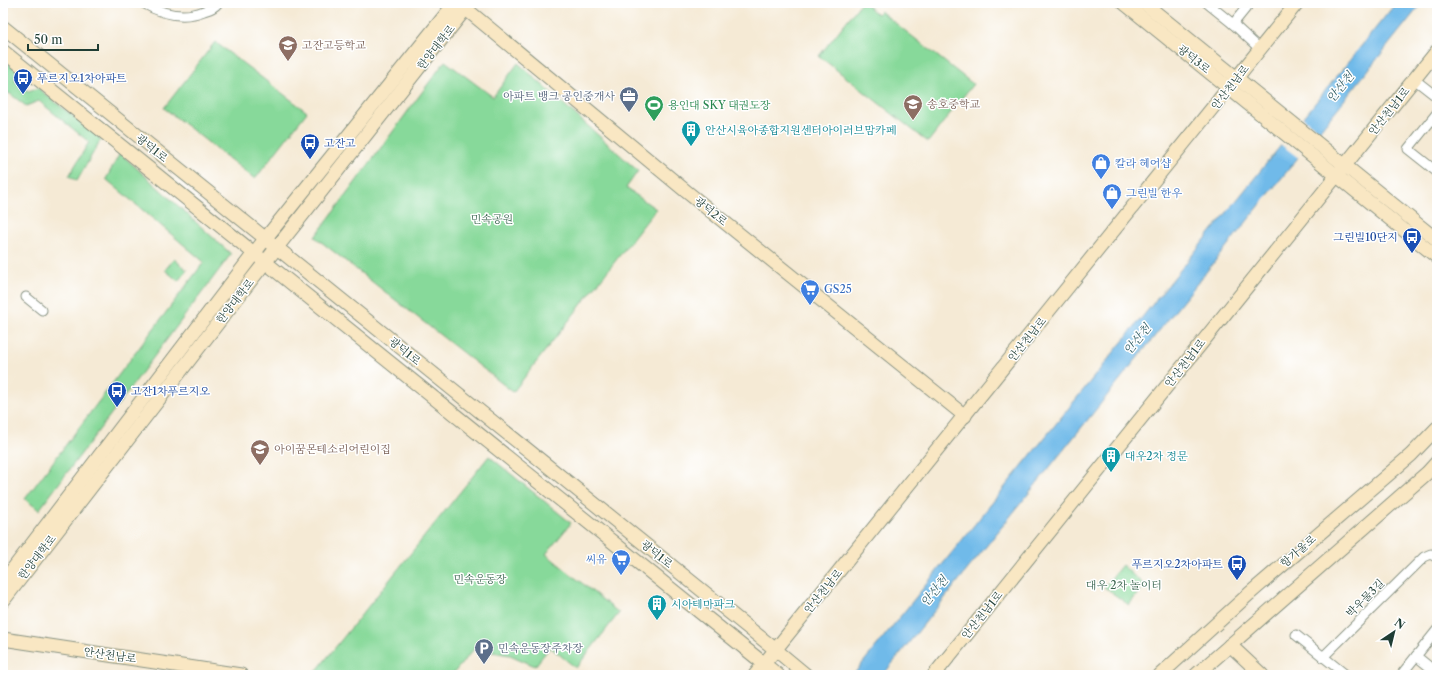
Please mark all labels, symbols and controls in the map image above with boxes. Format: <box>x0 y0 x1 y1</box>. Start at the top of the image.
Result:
street label: 한양대학로 <box>414 21 458 72</box>
scale bar <box>28 26 98 52</box>
text: 50 m <box>34 32 63 47</box>
school or university icon: 고잔고등학교 <box>277 34 299 62</box>
place label: 고잔고등학교 <box>302 38 366 52</box>
street label: 광덕3로 <box>1175 42 1213 77</box>
street label: 안산천남로 <box>1208 61 1252 112</box>
bus stop icon: 푸르지오1차아파트 <box>12 67 34 95</box>
water label: 안산천 <box>1323 68 1358 105</box>
place label: 푸르지오1차아파트 <box>37 71 127 85</box>
street label: 안산천남1로 <box>1365 84 1413 138</box>
office icon: 아파트 뱅크 공인중개사 <box>618 85 640 113</box>
place label: 아파트 뱅크 공인중개사 <box>503 89 615 103</box>
school or university icon: 송호중학교 <box>902 93 924 121</box>
sports icon: 용인대 SKY 태권도장 <box>643 94 665 122</box>
place label: 송호중학교 <box>927 97 981 111</box>
place label: 용인대 SKY 태권도장 <box>668 98 771 112</box>
building icon: 안산시육아종합지원센터아이러브맘카페 <box>680 119 702 147</box>
place label: 안산시육아종합지원센터아이러브맘카페 <box>705 123 896 137</box>
street label: 광덕1로 <box>133 131 171 165</box>
bus stop icon: 고잔고 <box>299 132 321 160</box>
place label: 고잔고 <box>324 136 356 150</box>
shop icon: 칼라 헤어샵 <box>1090 152 1112 180</box>
place label: 칼라 헤어샵 <box>1115 156 1171 170</box>
shop icon: 그린빌 한우 <box>1101 182 1123 210</box>
place label: 그린빌 한우 <box>1126 186 1182 200</box>
street label: 광덕2로 <box>692 194 731 229</box>
park label: 민속공원 <box>471 212 513 226</box>
bus stop icon: 그린빌10단지 <box>1401 226 1423 254</box>
place label: 그린빌10단지 <box>1333 230 1398 244</box>
street label: 한양대학로 <box>213 275 257 326</box>
supermarket icon: GS25 <box>799 278 821 306</box>
place label: GS25 <box>824 282 852 296</box>
street label: 안산천남로 <box>1005 314 1049 364</box>
water label: 안산천 <box>1120 320 1155 357</box>
street label: 광덕1로 <box>386 334 424 368</box>
street label: 안산천남1로 <box>1162 336 1209 390</box>
bus stop icon: 고잔1차푸르지오 <box>106 380 128 408</box>
place label: 고잔1차푸르지오 <box>131 384 210 398</box>
school or university icon: 아이꿈몬테소리어린이집 <box>249 438 271 466</box>
place label: 아이꿈몬테소리어린이집 <box>274 442 391 456</box>
building icon: 대우2차 정문 <box>1100 445 1122 473</box>
place label: 대우2차 정문 <box>1125 449 1188 463</box>
street label: 한양대학로 <box>15 531 59 582</box>
street label: 항가울로 <box>1277 532 1319 570</box>
street label: 광덕1로 <box>638 537 676 571</box>
supermarket icon: 씨유 <box>610 548 632 576</box>
place label: 씨유 <box>586 552 607 566</box>
bus stop icon: 푸르지오2차아파트 <box>1226 553 1248 581</box>
place label: 푸르지오2차아파트 <box>1132 557 1223 571</box>
street label: 안산천남로 <box>801 566 845 616</box>
park label: 민속운동장 <box>453 572 507 586</box>
water label: 안산천 <box>917 572 952 609</box>
street label: 박우물3길 <box>1343 576 1387 620</box>
park label: 대우 2차 놀이터 <box>1086 578 1162 592</box>
street label: 안산천남1로 <box>958 588 1006 642</box>
building icon: 시아테마파크 <box>646 593 668 621</box>
place label: 시아테마파크 <box>671 597 735 611</box>
north arrow <box>1374 612 1414 652</box>
text: N <box>1392 615 1408 633</box>
parking icon: 민속운동장주차장 <box>473 637 495 665</box>
place label: 민속운동장주차장 <box>498 641 583 655</box>
street label: 안산천남로 <box>83 644 138 666</box>

